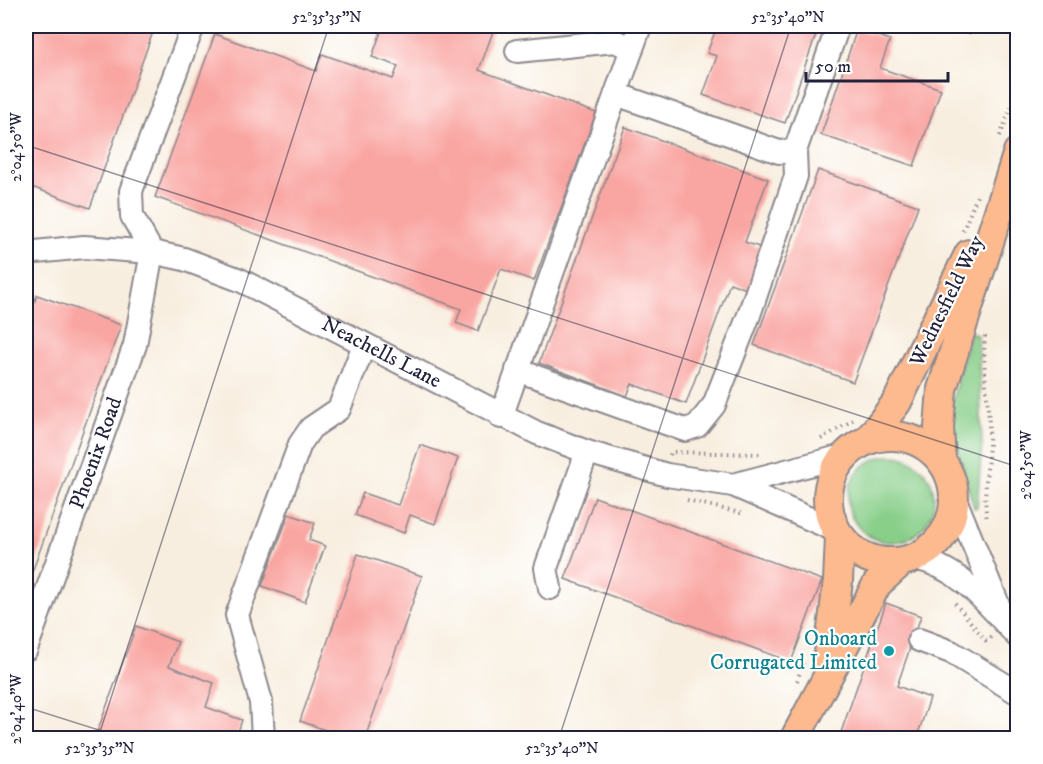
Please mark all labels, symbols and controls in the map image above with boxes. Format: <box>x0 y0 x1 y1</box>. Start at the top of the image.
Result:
text: 52°35'35"N <box>292 8 362 27</box>
text: 52°35'40"N <box>752 8 824 27</box>
scale bar <box>806 45 948 83</box>
text: 50 m <box>815 56 851 78</box>
text: 2°04'50"W <box>7 112 26 182</box>
street label: Wednesfield Way <box>904 230 990 372</box>
street label: Neachells Lane <box>317 311 446 394</box>
street label: Phoenix Road <box>64 393 128 513</box>
text: 2°04'50"W <box>1017 430 1036 500</box>
place label: Onboard Corrugated Limited <box>710 626 878 676</box>
marker: Onboard Corrugated Limited <box>882 644 896 658</box>
text: 2°04'40"W <box>7 673 26 744</box>
text: 52°35'35"N <box>65 739 135 758</box>
text: 52°35'40"N <box>526 739 598 758</box>

